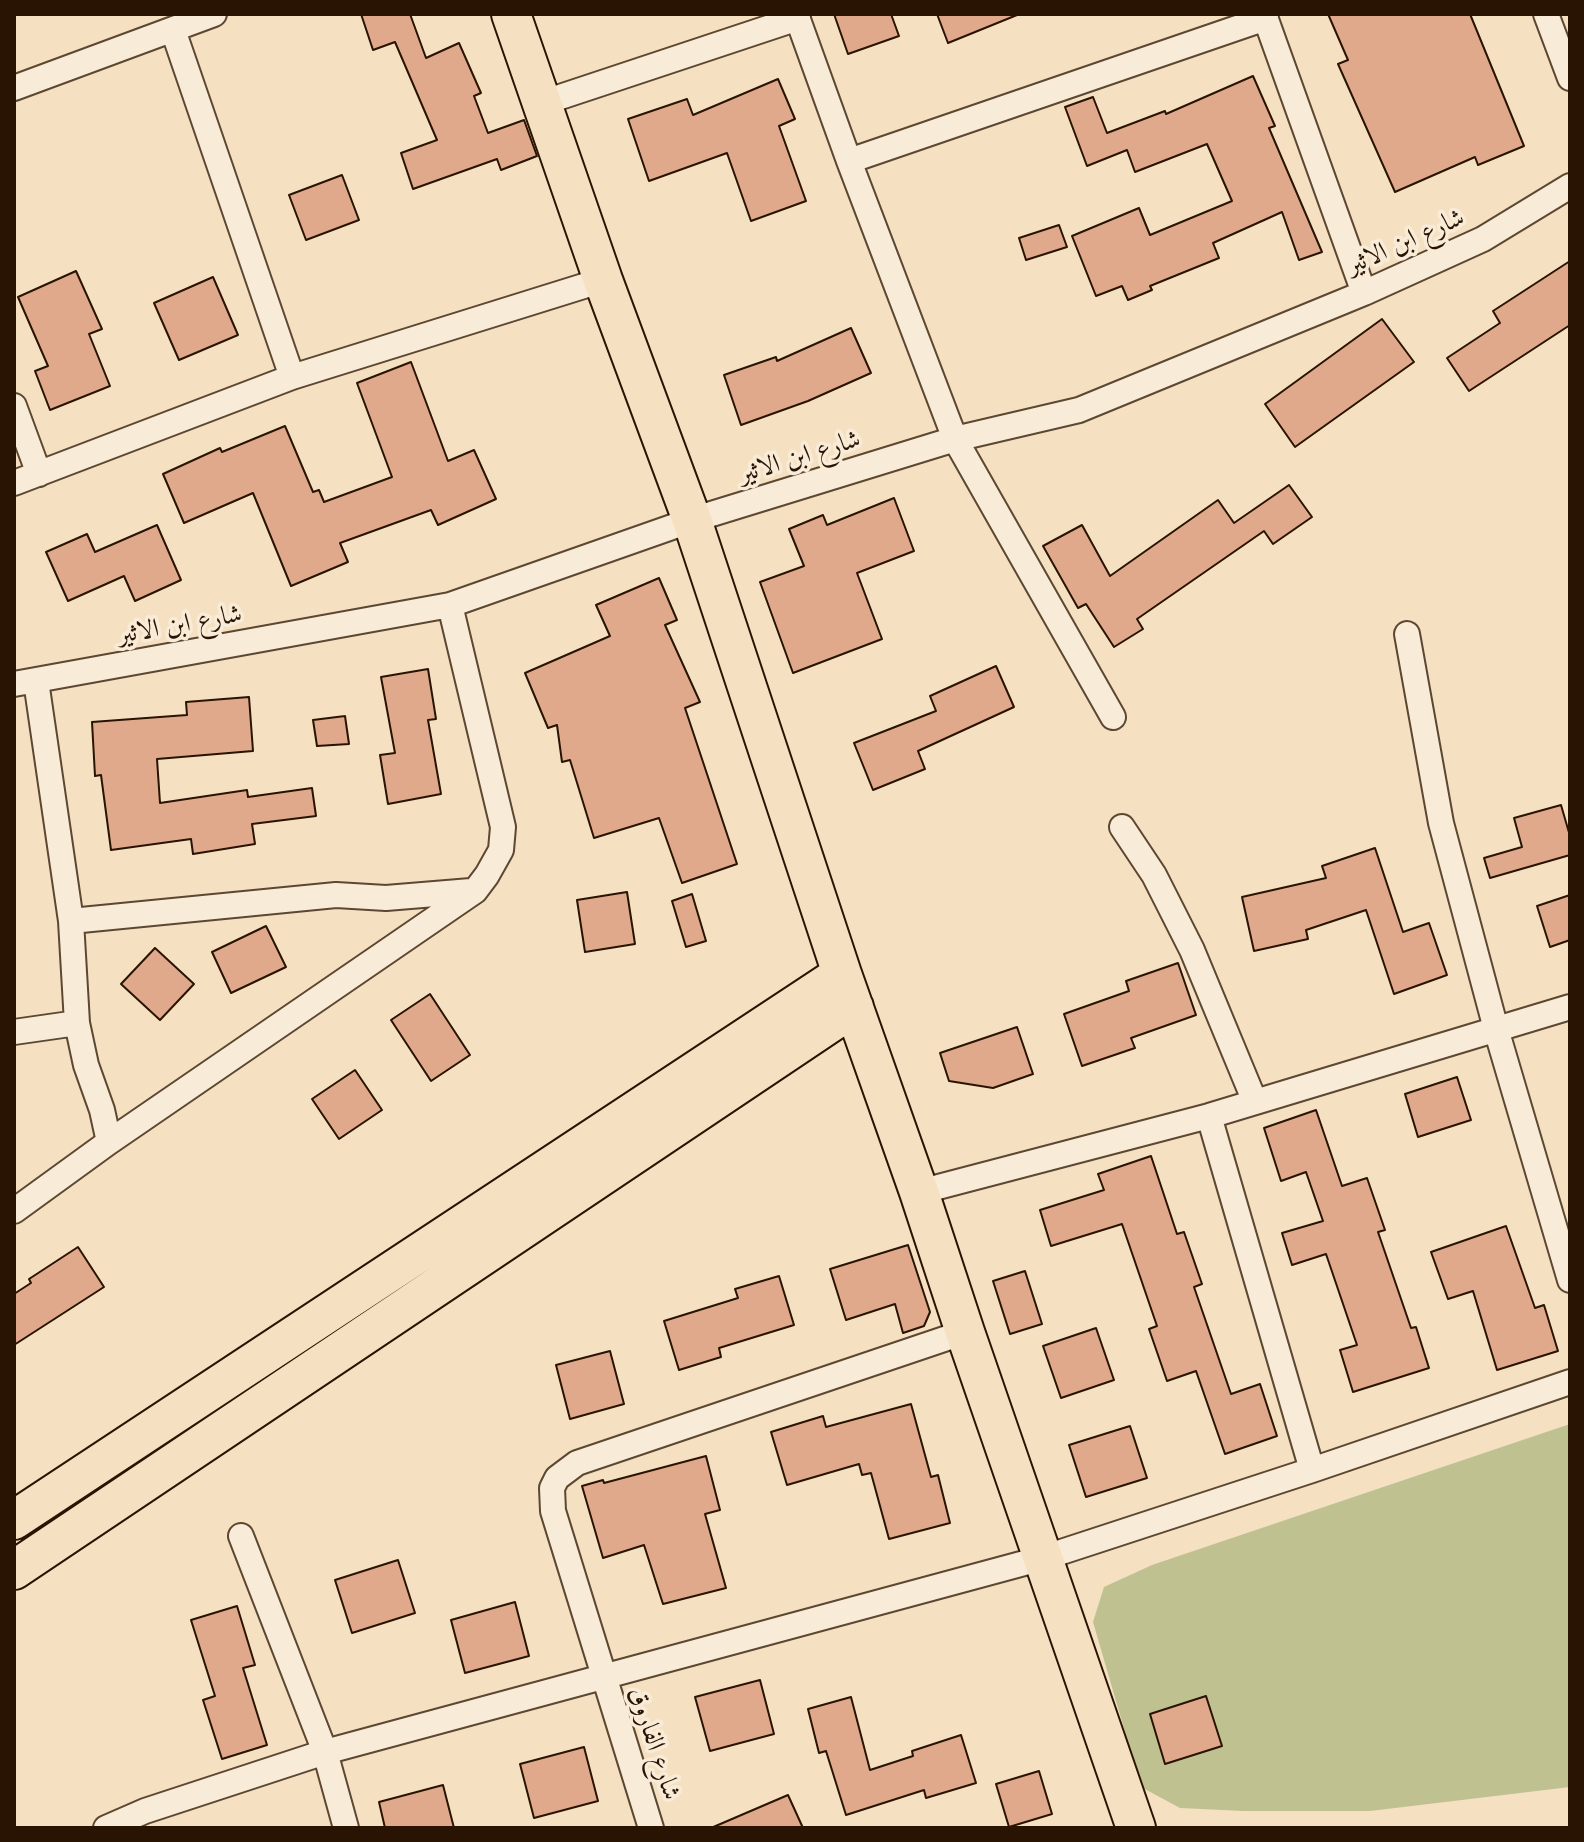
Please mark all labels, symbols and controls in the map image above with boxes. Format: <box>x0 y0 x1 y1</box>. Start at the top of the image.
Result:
street label: شارع ابن الاثير <box>1342 203 1470 283</box>
street label: شارع ابن الاثير <box>735 425 865 491</box>
street label: شارع ابن الاثير <box>115 600 245 652</box>
street label: شارع الفاروق <box>620 1684 686 1804</box>

